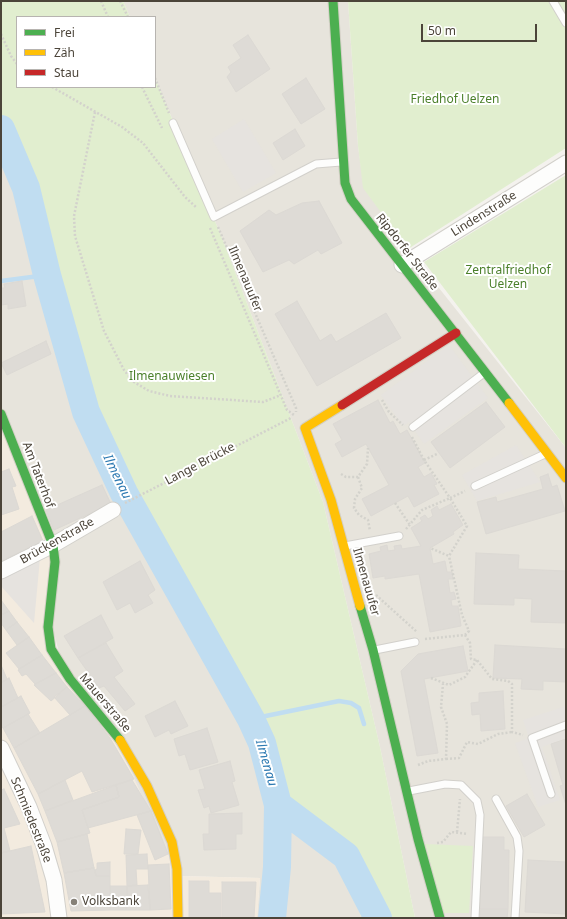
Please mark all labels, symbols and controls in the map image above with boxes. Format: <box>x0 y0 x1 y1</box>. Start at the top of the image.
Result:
legend <box>16 16 156 88</box>
scale bar <box>423 16 539 42</box>
text: 50 m <box>428 22 456 39</box>
text: Frei <box>54 24 75 41</box>
text: Zäh <box>54 44 75 61</box>
text: Stau <box>54 64 79 81</box>
park label: Friedhof Uelzen <box>411 93 499 107</box>
street label: Lindenstraße <box>449 188 519 240</box>
street label: Ripdorfer Straße <box>373 211 441 293</box>
street label: Ilmenauufer <box>225 244 265 314</box>
park label: Zentralfriedhof Uelzen <box>465 264 551 292</box>
park label: Ilmenauwiesen <box>129 370 215 384</box>
street label: Am Taterhof <box>19 440 57 510</box>
street label: Lange Brücke <box>163 440 237 488</box>
water label: Ilmenau <box>99 452 135 502</box>
street label: Brückenstraße <box>17 515 97 567</box>
street label: Ilmenauufer <box>349 546 383 618</box>
street label: Mauerstraße <box>76 671 134 735</box>
water label: Ilmenau <box>252 738 280 788</box>
street label: Schmiedestraße <box>7 775 55 865</box>
place label: Volksbank <box>82 895 139 909</box>
marker: Volksbank <box>69 897 79 907</box>

